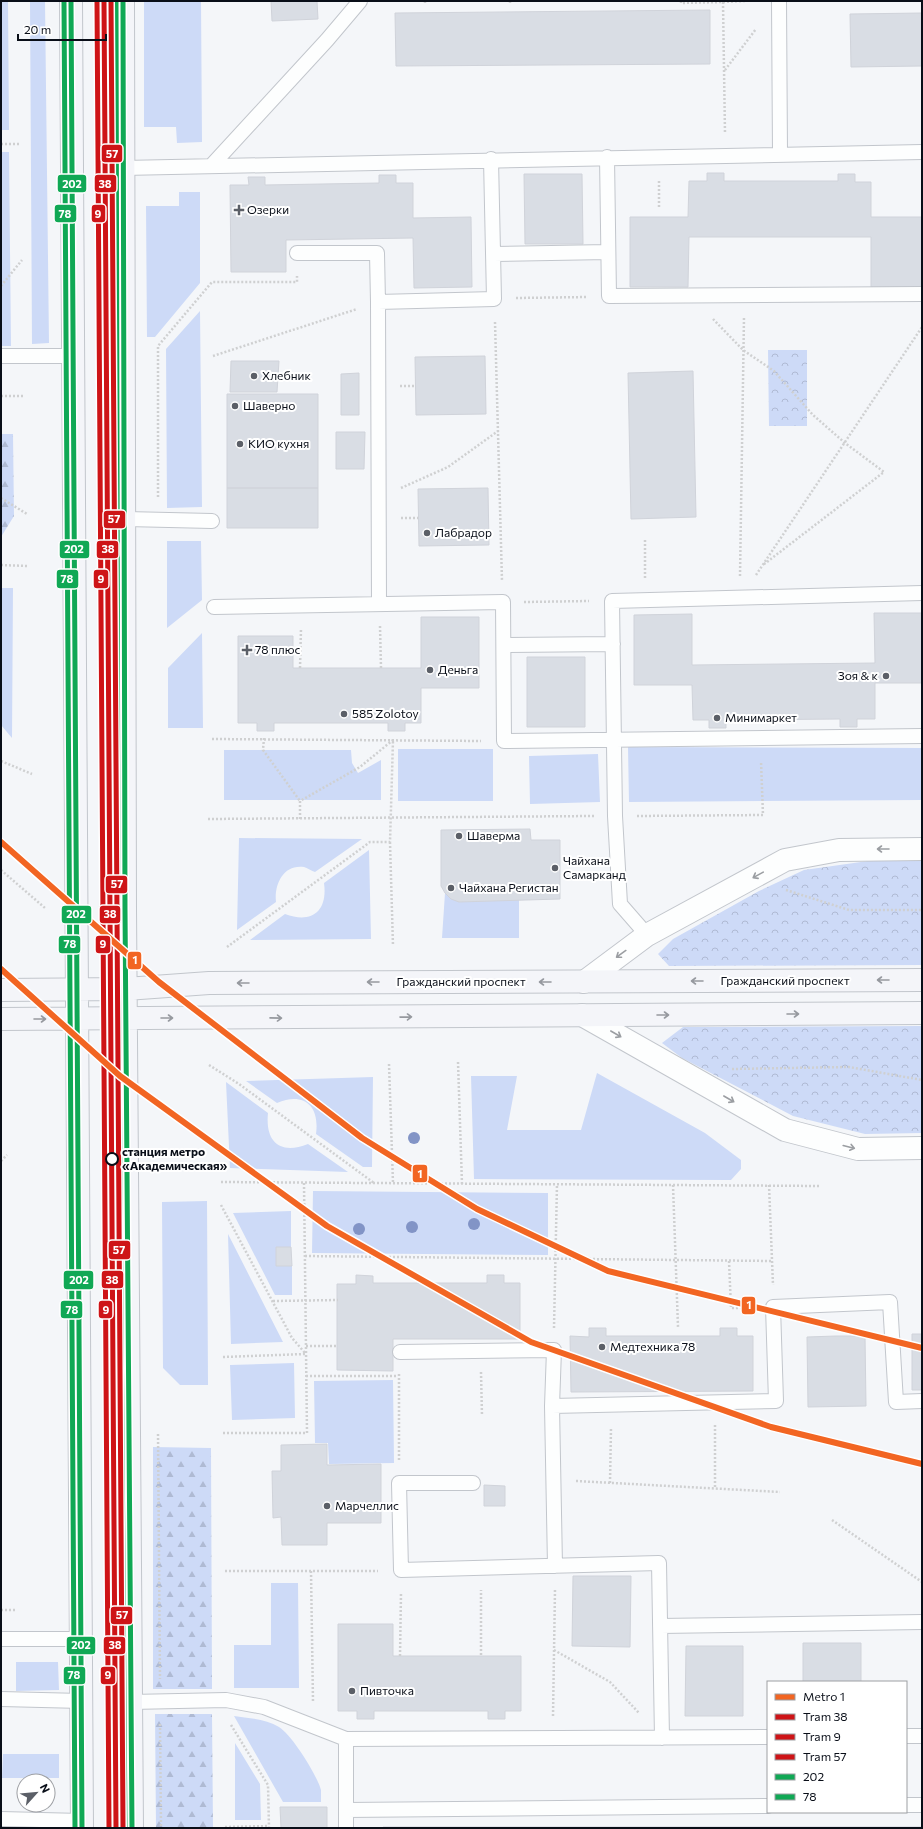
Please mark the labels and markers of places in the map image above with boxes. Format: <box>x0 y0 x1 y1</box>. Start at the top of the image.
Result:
place label: Озерки <box>247 202 289 216</box>
marker: Озерки <box>234 205 244 215</box>
place label: Хлебник <box>262 368 311 382</box>
marker: Хлебник <box>249 371 259 381</box>
place label: Шаверно <box>243 398 295 412</box>
marker: Шаверно <box>230 401 240 411</box>
place label: КИО кухня <box>248 436 309 450</box>
marker: КИО кухня <box>235 439 245 449</box>
place label: Лабрадор <box>435 525 492 539</box>
marker: Лабрадор <box>422 528 432 538</box>
place label: 78 плюс <box>255 642 300 656</box>
marker: 78 плюс <box>242 645 252 655</box>
place label: Деньга <box>438 662 478 676</box>
marker: Деньга <box>425 665 435 675</box>
place label: Зоя & к <box>838 668 879 682</box>
marker: Зоя & к <box>881 671 891 681</box>
place label: 585 Zolotoy <box>352 706 419 720</box>
marker: 585 Zolotoy <box>339 709 349 719</box>
place label: Минимаркет <box>725 710 797 724</box>
marker: Минимаркет <box>712 713 722 723</box>
place label: Шаверма <box>467 828 520 842</box>
marker: Шаверма <box>454 831 464 841</box>
place label: Чайхана Самарканд <box>563 853 626 881</box>
marker: Чайхана Самарканд <box>550 863 560 873</box>
place label: Чайхана Регистан <box>459 880 559 894</box>
marker: Чайхана Регистан <box>446 883 456 893</box>
place label: станция метро «Академическая» <box>122 1144 228 1172</box>
marker: станция метро «Академическая» <box>105 1152 119 1166</box>
place label: Медтехника 78 <box>610 1339 695 1353</box>
marker: Медтехника 78 <box>597 1342 607 1352</box>
place label: Марчеллис <box>335 1498 399 1512</box>
marker: Марчеллис <box>322 1501 332 1511</box>
place label: Пивточка <box>360 1683 414 1697</box>
marker: Пивточка <box>347 1686 357 1696</box>

